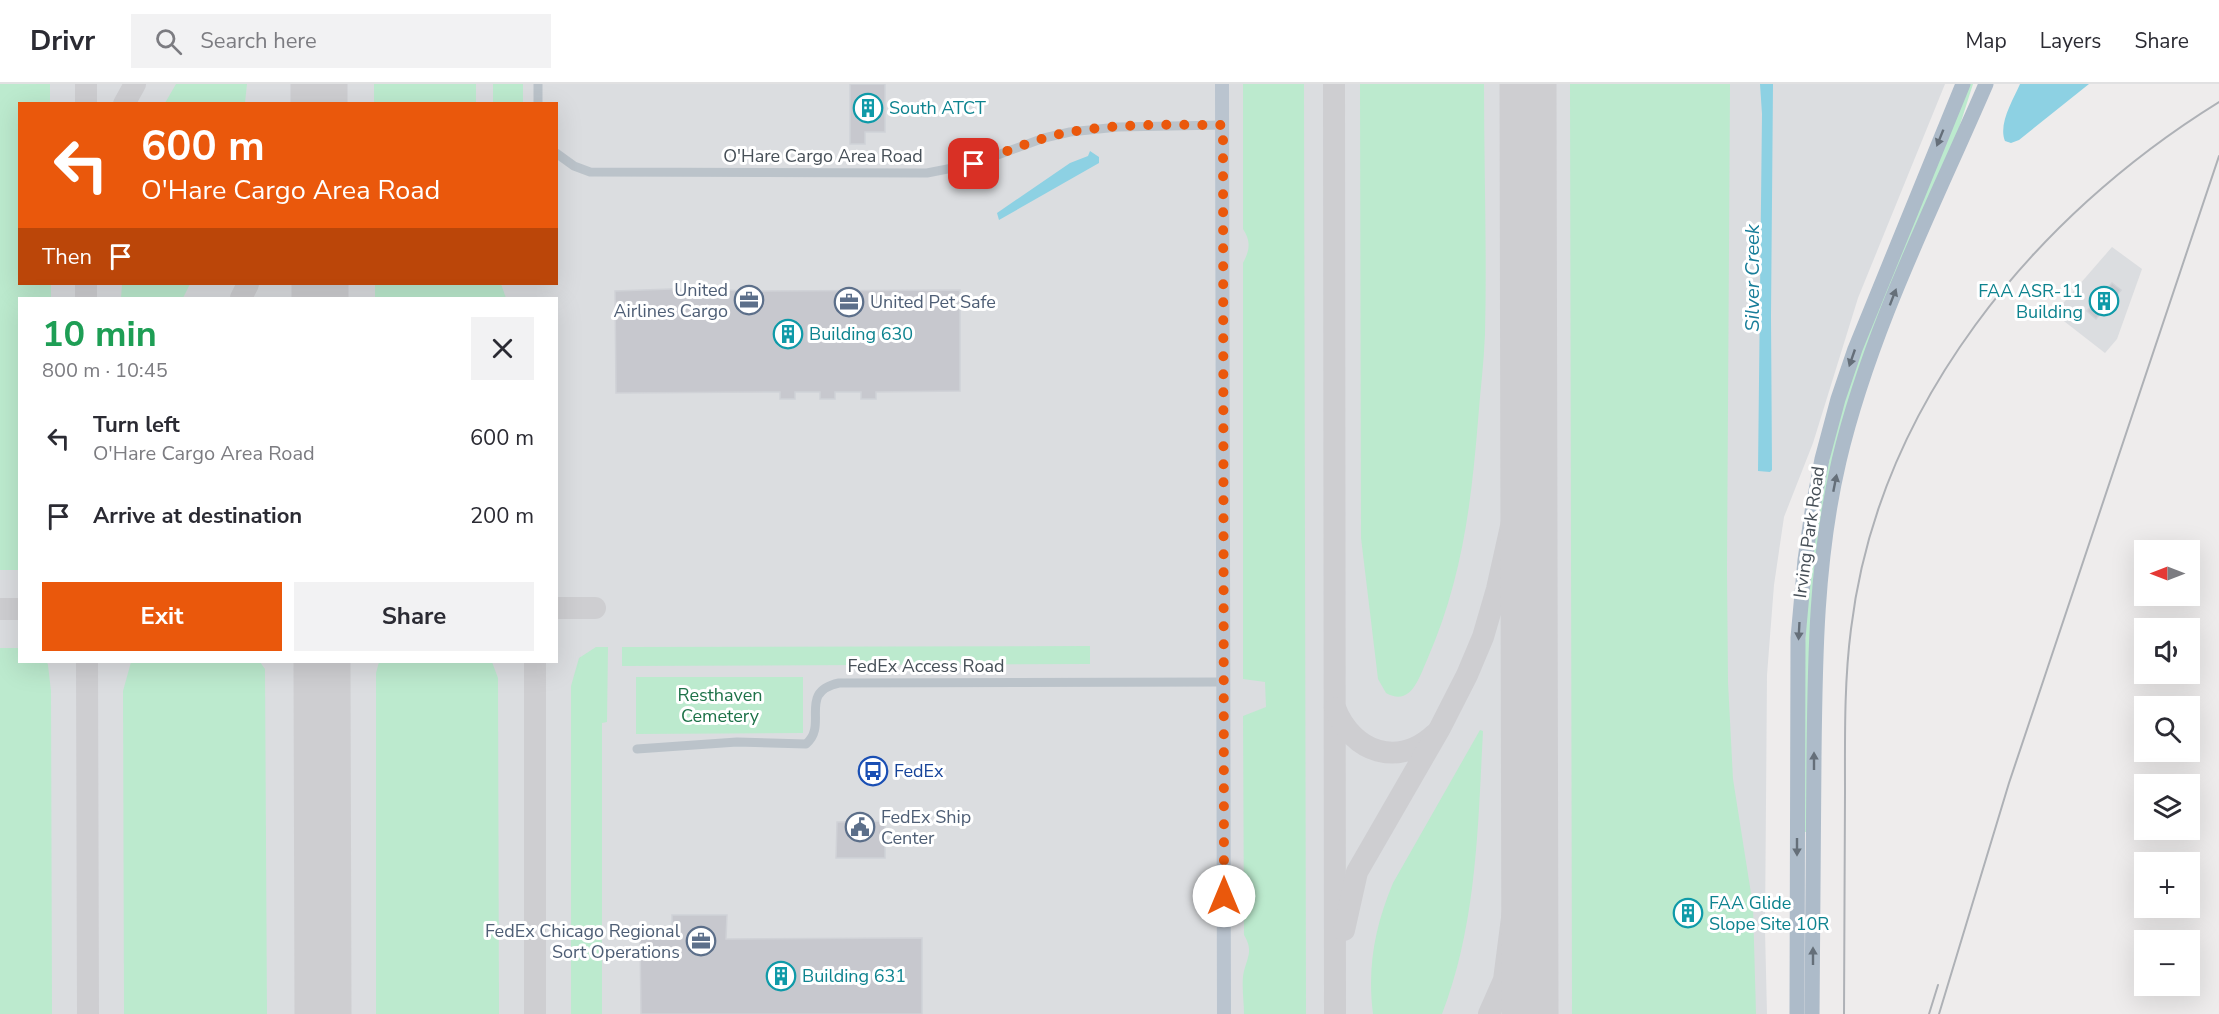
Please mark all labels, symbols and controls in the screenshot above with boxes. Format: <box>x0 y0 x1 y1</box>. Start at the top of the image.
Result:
search box <box>131 14 551 68</box>
text: Drivr <box>30 22 95 60</box>
icon: search <box>152 25 185 58</box>
text: Search here <box>200 26 317 56</box>
text: Map <box>1965 27 2007 55</box>
text: Layers <box>2040 27 2101 55</box>
text: Share <box>2134 27 2189 55</box>
building icon: South ATCT <box>852 92 884 124</box>
place label: South ATCT <box>889 96 986 120</box>
text: 600 m <box>141 118 265 175</box>
icon: left <box>42 126 120 204</box>
one-way arrow <box>1935 129 1944 147</box>
pin <box>948 138 999 189</box>
street label: O'Hare Cargo Area Road <box>723 144 923 168</box>
icon: arrive <box>957 147 990 180</box>
text: O'Hare Cargo Area Road <box>141 172 440 209</box>
water label: Silver Creek <box>1739 223 1766 332</box>
icon: arrive <box>104 240 137 273</box>
text: Then <box>42 242 92 272</box>
place label: United Airlines Cargo <box>613 278 728 323</box>
place label: FAA ASR-11 Building <box>1978 279 2083 324</box>
office icon: United Airlines Cargo <box>733 284 765 316</box>
building icon: FAA ASR-11 Building <box>2088 285 2120 317</box>
office icon: United Pet Safe <box>833 286 865 318</box>
one-way arrow <box>1889 288 1898 306</box>
place label: United Pet Safe <box>870 290 996 314</box>
text: 10 min <box>42 310 157 359</box>
button: close <box>471 317 534 380</box>
building icon: Building 630 <box>772 318 804 350</box>
place label: Building 630 <box>809 322 913 346</box>
one-way arrow <box>1847 349 1857 367</box>
text: 800 m · 10:45 <box>42 357 168 384</box>
text: Turn left <box>93 410 180 440</box>
icon: left <box>42 422 75 455</box>
text: 600 m <box>470 423 534 453</box>
text: O'Hare Cargo Area Road <box>93 440 315 467</box>
street label: Irving Park Road <box>1788 465 1830 599</box>
one-way arrow <box>1830 474 1840 492</box>
icon: arrive <box>42 500 75 533</box>
text: Arrive at destination <box>93 501 302 531</box>
text: 200 m <box>470 501 534 531</box>
north arrow <box>2134 540 2200 606</box>
map controls <box>2134 540 2200 996</box>
button: Exit <box>42 582 282 651</box>
button: Share <box>294 582 534 651</box>
button: sound <box>2134 618 2200 684</box>
one-way arrow <box>1794 621 1803 640</box>
street label: FedEx Access Road <box>848 654 1004 678</box>
park label: Resthaven Cemetery <box>678 683 762 728</box>
button: search <box>2134 696 2200 762</box>
one-way arrow <box>1809 751 1819 770</box>
bus stop icon: FedEx <box>857 755 889 787</box>
place label: FedEx <box>894 759 944 783</box>
button: layers <box>2134 774 2200 840</box>
place label: FedEx Ship Center <box>881 805 971 850</box>
public building icon: FedEx Ship Center <box>844 811 876 843</box>
one-way arrow <box>1792 837 1802 856</box>
button: + <box>2134 852 2200 918</box>
position arrow <box>1192 864 1256 928</box>
place label: FAA Glide Slope Site 10R <box>1709 891 1829 936</box>
building icon: FAA Glide Slope Site 10R <box>1672 897 1704 929</box>
place label: FedEx Chicago Regional Sort Operations <box>485 919 681 964</box>
office icon: FedEx Chicago Regional Sort Operations <box>685 925 717 957</box>
button: − <box>2134 930 2200 996</box>
one-way arrow <box>1808 946 1818 965</box>
building icon: Building 631 <box>765 960 797 992</box>
place label: Building 631 <box>802 964 906 988</box>

